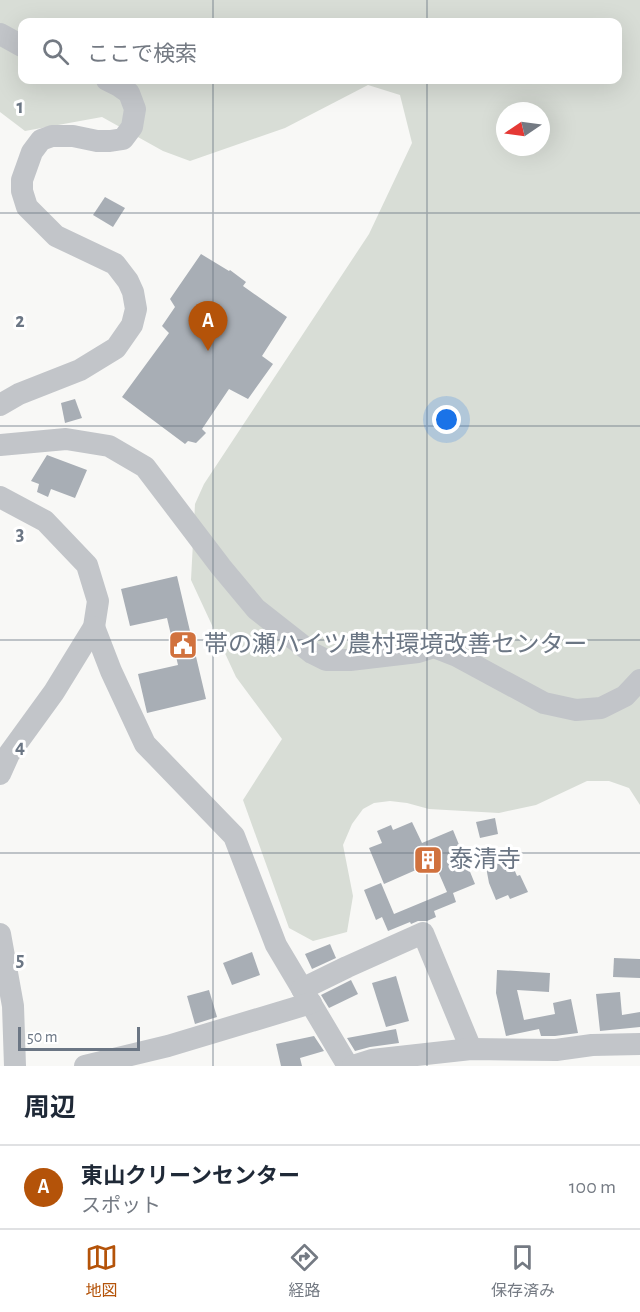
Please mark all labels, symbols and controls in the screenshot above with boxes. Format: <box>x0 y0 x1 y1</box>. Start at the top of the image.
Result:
search box <box>18 18 622 84</box>
icon: search <box>39 35 72 68</box>
text: ここで検索 <box>87 43 197 65</box>
text: 1 <box>16 97 24 117</box>
north arrow <box>496 102 550 156</box>
pin: A <box>188 302 228 351</box>
text: 2 <box>15 311 25 331</box>
your location <box>432 405 461 434</box>
text: 3 <box>16 524 24 544</box>
public building icon: 帯の瀬ハイツ農村環境改善センター <box>167 629 199 661</box>
place label: 帯の瀬ハイツ農村環境改善センター <box>204 631 588 657</box>
text: 4 <box>15 737 25 757</box>
building icon: 泰清寺 <box>412 844 444 876</box>
place label: 泰清寺 <box>449 846 521 872</box>
text: 5 <box>16 950 24 970</box>
scale bar <box>18 1024 140 1052</box>
text: 50 m <box>27 1029 58 1045</box>
text: 周辺 <box>24 1095 76 1121</box>
text: 東山クリーンセンター <box>81 1165 300 1187</box>
text: A <box>38 1177 50 1197</box>
text: 100 m <box>569 1177 616 1197</box>
text: スポット <box>81 1196 161 1216</box>
tab: 地図 <box>85 1241 118 1301</box>
tab: 経路 <box>288 1241 321 1301</box>
tab: 保存済み <box>491 1241 555 1301</box>

